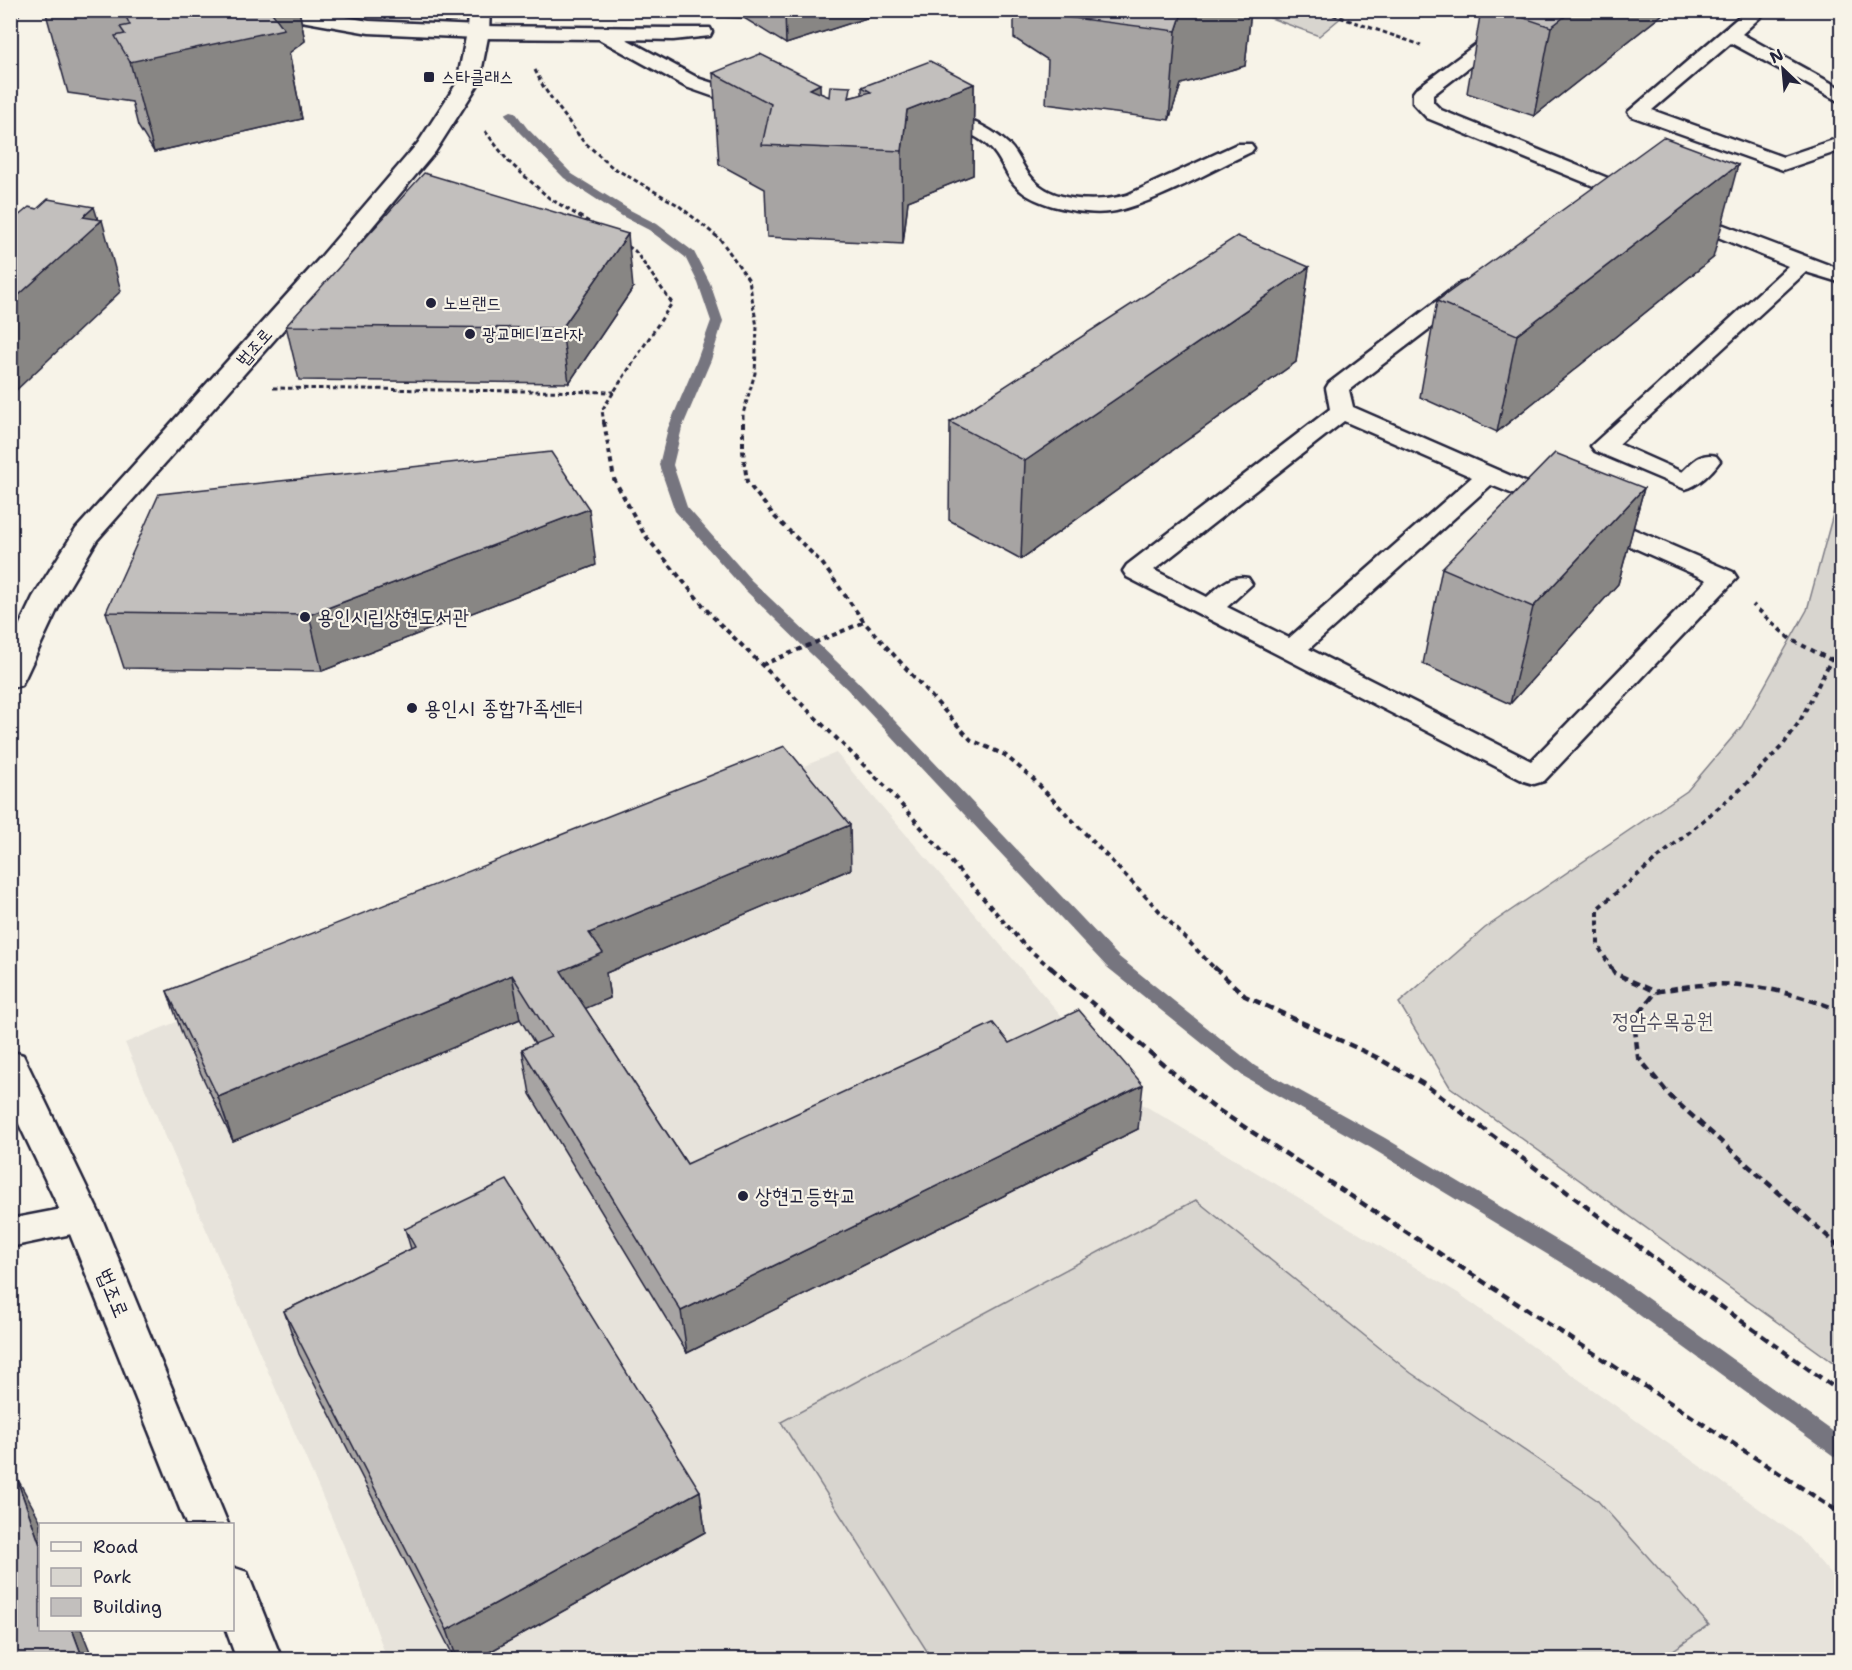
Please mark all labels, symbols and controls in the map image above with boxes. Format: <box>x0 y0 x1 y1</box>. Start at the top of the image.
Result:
north arrow <box>1753 39 1813 99</box>
text: N <box>1766 44 1787 68</box>
place label: 스타클래스 <box>441 65 513 89</box>
marker: 스타클래스 <box>422 70 436 84</box>
place label: 노브랜드 <box>443 291 501 315</box>
marker: 노브랜드 <box>424 296 438 310</box>
place label: 광교메디프라자 <box>482 322 584 346</box>
street label: 법조로 <box>231 323 277 371</box>
marker: 광교메디프라자 <box>463 327 477 341</box>
place label: 용인시립상현도서관 <box>317 603 469 631</box>
marker: 용인시립상현도서관 <box>298 610 312 624</box>
place label: 용인시 종합가족센터 <box>424 694 583 722</box>
marker: 용인시 종합가족센터 <box>405 701 419 715</box>
park label: 정암수목공원 <box>1612 1007 1714 1035</box>
place label: 상현고등학교 <box>755 1182 856 1210</box>
marker: 상현고등학교 <box>736 1189 750 1203</box>
street label: 법조로 <box>91 1264 135 1322</box>
legend <box>39 1523 234 1631</box>
text: Road <box>93 1535 138 1559</box>
text: Park <box>93 1565 132 1589</box>
text: Building <box>93 1595 162 1619</box>

